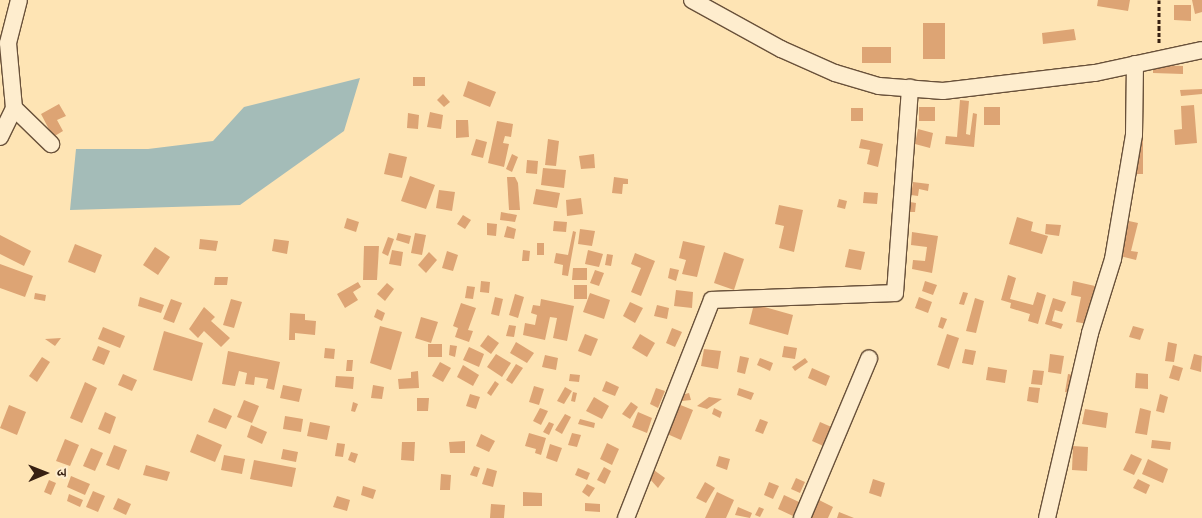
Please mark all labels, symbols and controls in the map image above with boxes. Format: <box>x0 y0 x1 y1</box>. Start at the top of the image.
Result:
north arrow <box>20 448 70 498</box>
text: उ <box>51 469 70 476</box>

